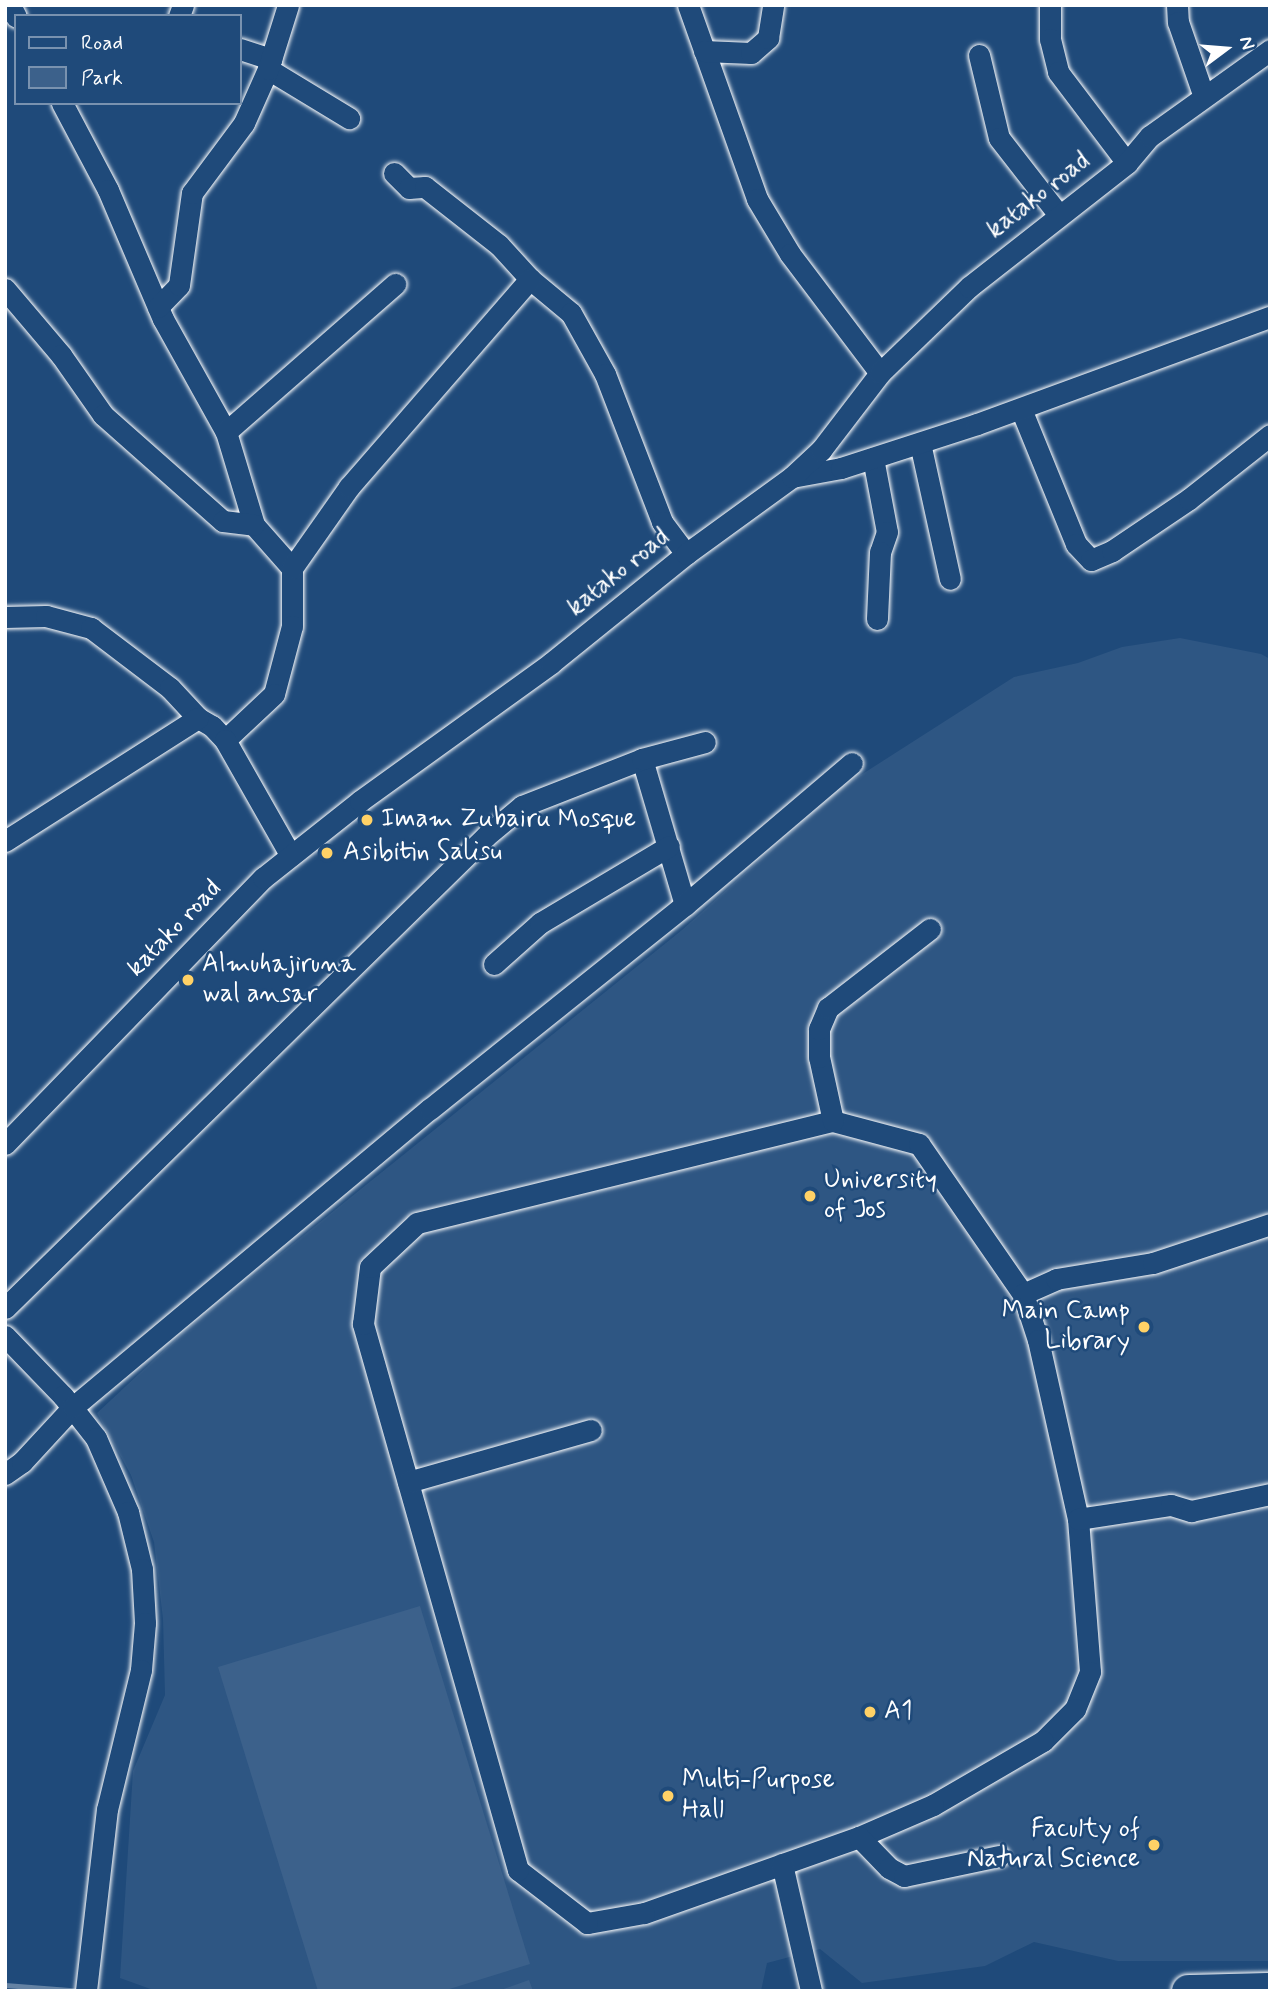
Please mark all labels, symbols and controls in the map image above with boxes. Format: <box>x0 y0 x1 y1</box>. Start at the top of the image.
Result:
legend <box>14 14 242 105</box>
north arrow <box>1191 14 1261 84</box>
text: Road <box>81 29 123 57</box>
text: N <box>1233 34 1260 53</box>
text: Park <box>81 64 123 92</box>
street label: katako road <box>981 146 1097 246</box>
street label: katako road <box>561 522 677 624</box>
place label: Imam Zubairu Mosque <box>381 804 639 836</box>
marker: Imam Zubairu Mosque <box>359 812 375 828</box>
place label: Asibitin Salisu <box>343 837 503 869</box>
marker: Asibitin Salisu <box>317 843 337 863</box>
street label: katako road <box>121 874 229 984</box>
place label: Almuhajiruna wal ansar <box>202 949 356 1010</box>
marker: Almuhajiruna wal ansar <box>180 972 196 988</box>
place label: University of Jos <box>824 1165 937 1226</box>
marker: University of Jos <box>802 1188 818 1204</box>
place label: Main Camp Library <box>999 1296 1130 1358</box>
marker: Main Camp Library <box>1136 1319 1152 1335</box>
place label: A1 <box>884 1696 913 1728</box>
marker: A1 <box>862 1704 878 1720</box>
place label: Multi-Purpose Hall <box>682 1765 835 1826</box>
marker: Multi-Purpose Hall <box>660 1788 676 1804</box>
place label: Faculty of Natural Science <box>960 1814 1140 1876</box>
marker: Faculty of Natural Science <box>1146 1837 1162 1853</box>

